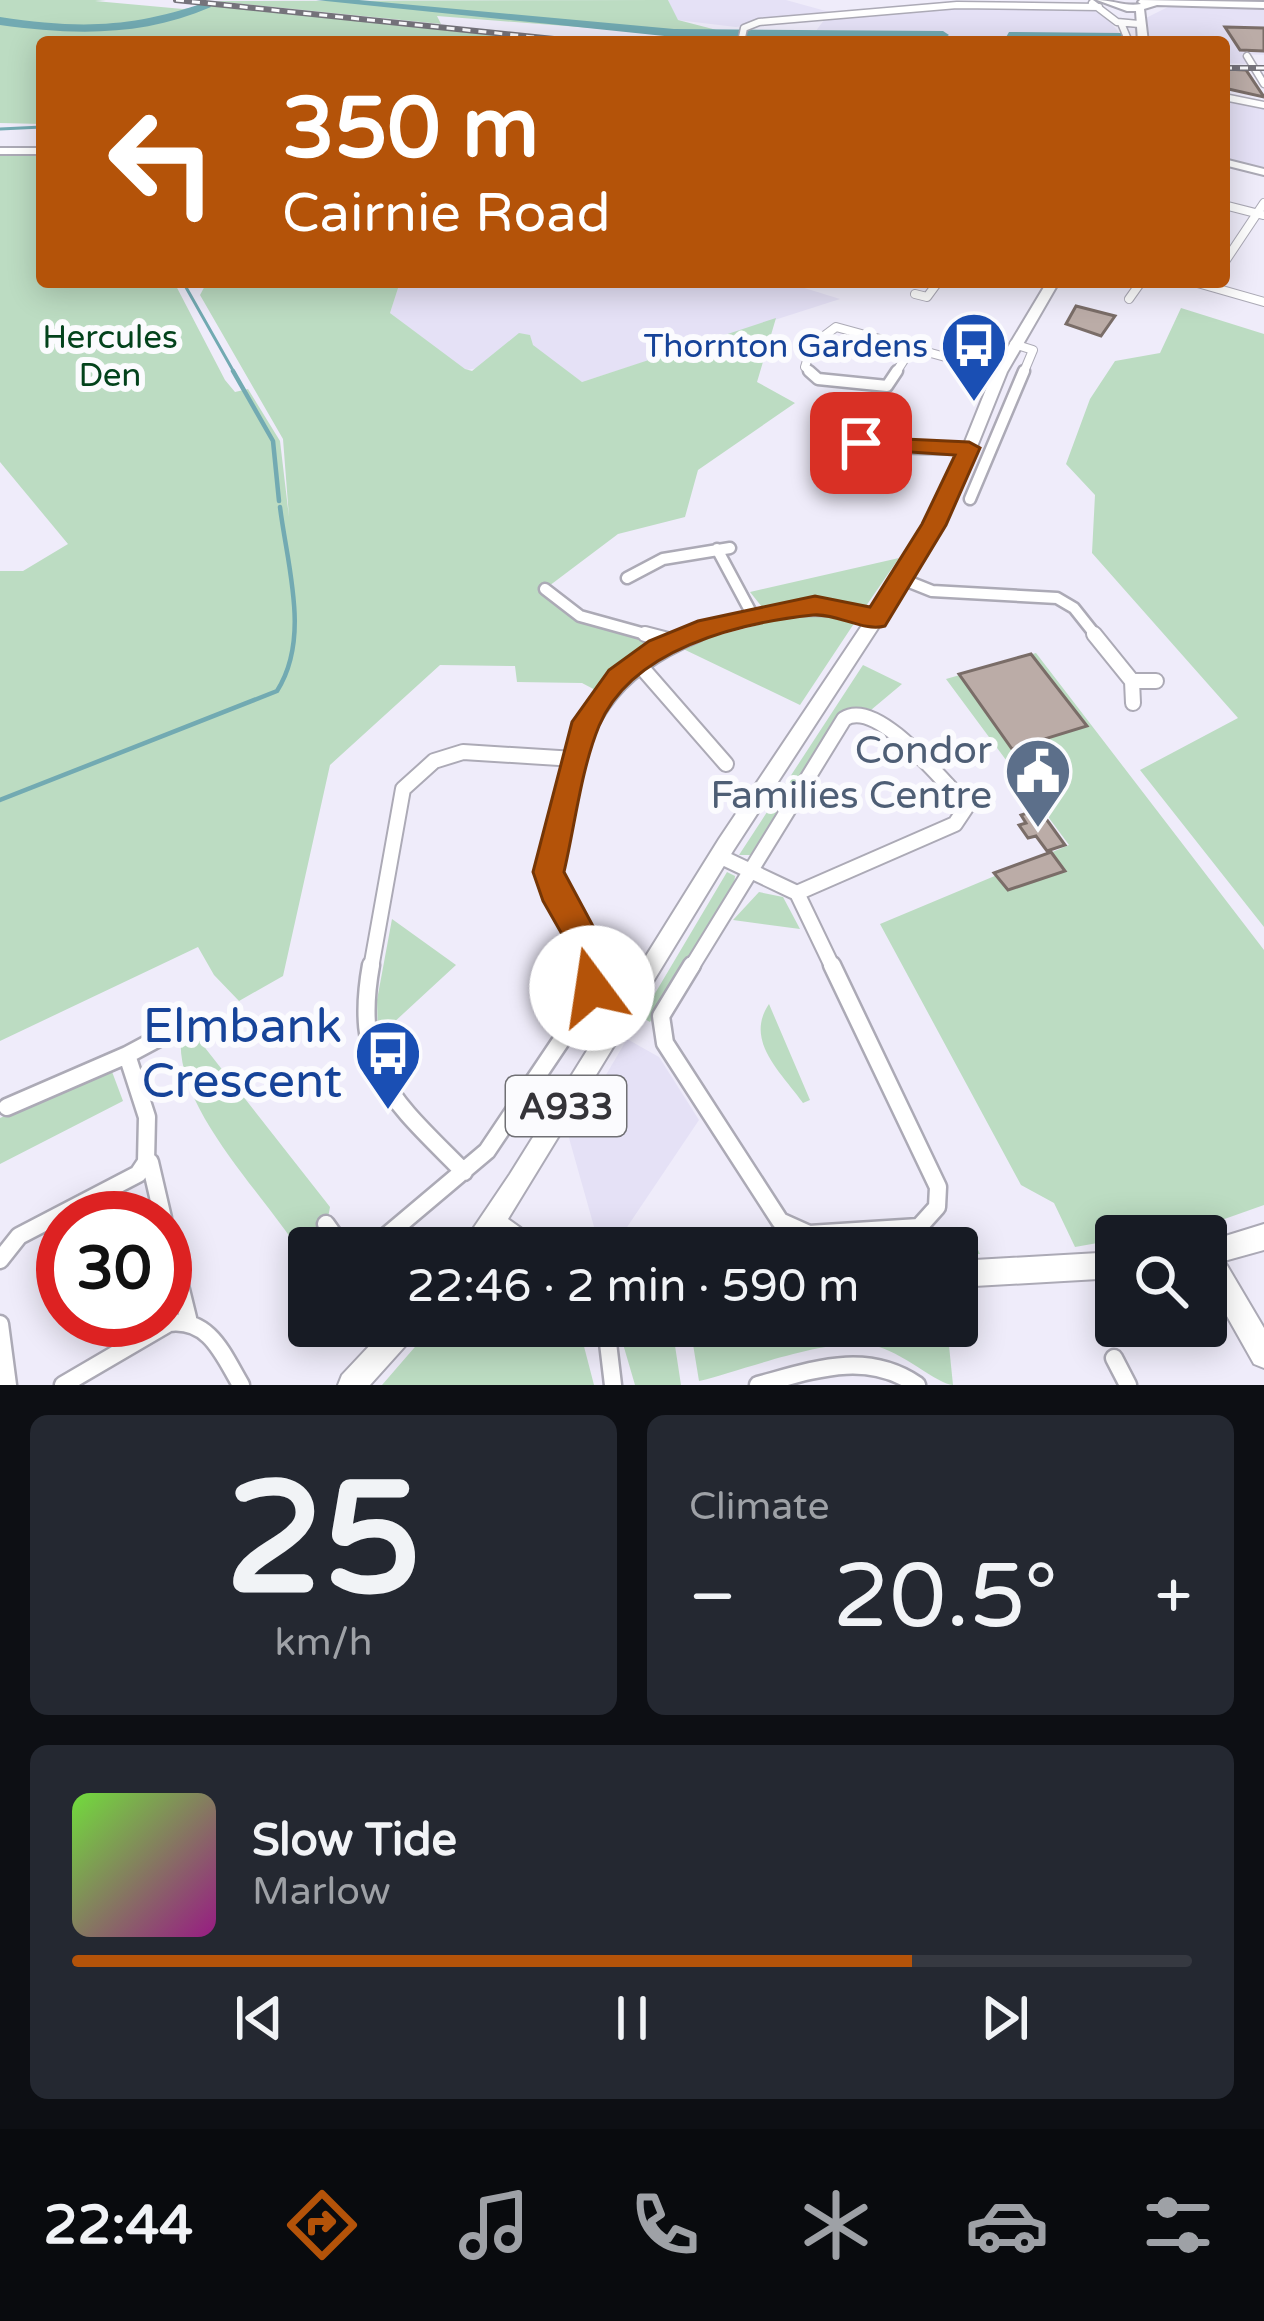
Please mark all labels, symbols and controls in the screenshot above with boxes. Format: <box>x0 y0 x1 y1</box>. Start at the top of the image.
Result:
text: 350 m <box>282 79 539 180</box>
icon: left <box>84 84 240 240</box>
text: Cairnie Road <box>282 181 611 246</box>
bus stop icon: Thornton Gardens <box>939 310 1009 404</box>
park label: Hercules Den <box>42 318 178 395</box>
place label: Thornton Gardens <box>643 327 928 366</box>
pin <box>810 392 912 494</box>
icon: arrive <box>828 410 894 476</box>
place label: Condor Families Centre <box>710 727 992 819</box>
public building icon: Condor Families Centre <box>1003 736 1073 830</box>
position arrow <box>529 925 655 1051</box>
place label: Elmbank Crescent <box>142 998 342 1111</box>
bus stop icon: Elmbank Crescent <box>353 1018 423 1112</box>
road number: A933 <box>506 1076 626 1136</box>
speed limit sign: 30 <box>36 1191 192 1347</box>
map controls <box>1095 1215 1227 1347</box>
button: search <box>1095 1215 1227 1347</box>
text: 22:46 · 2 min · 590 m <box>407 1260 859 1314</box>
text: 25 <box>226 1447 421 1635</box>
text: Climate <box>689 1483 829 1530</box>
text: 20.5° <box>833 1543 1058 1652</box>
text: − <box>689 1557 736 1637</box>
text: + <box>1155 1557 1192 1637</box>
text: km/h <box>274 1619 373 1666</box>
text: Slow Tide <box>252 1814 457 1868</box>
text: Marlow <box>252 1868 391 1915</box>
icon: previous <box>226 1985 292 2051</box>
icon: pause <box>599 1985 665 2051</box>
icon: next <box>972 1985 1038 2051</box>
icon: directions <box>280 2183 364 2267</box>
icon: music <box>452 2183 536 2267</box>
icon: phone <box>623 2183 707 2267</box>
icon: climate <box>794 2183 878 2267</box>
icon: car <box>965 2183 1049 2267</box>
icon: filters <box>1136 2183 1220 2267</box>
text: 22:44 <box>44 2193 193 2258</box>

